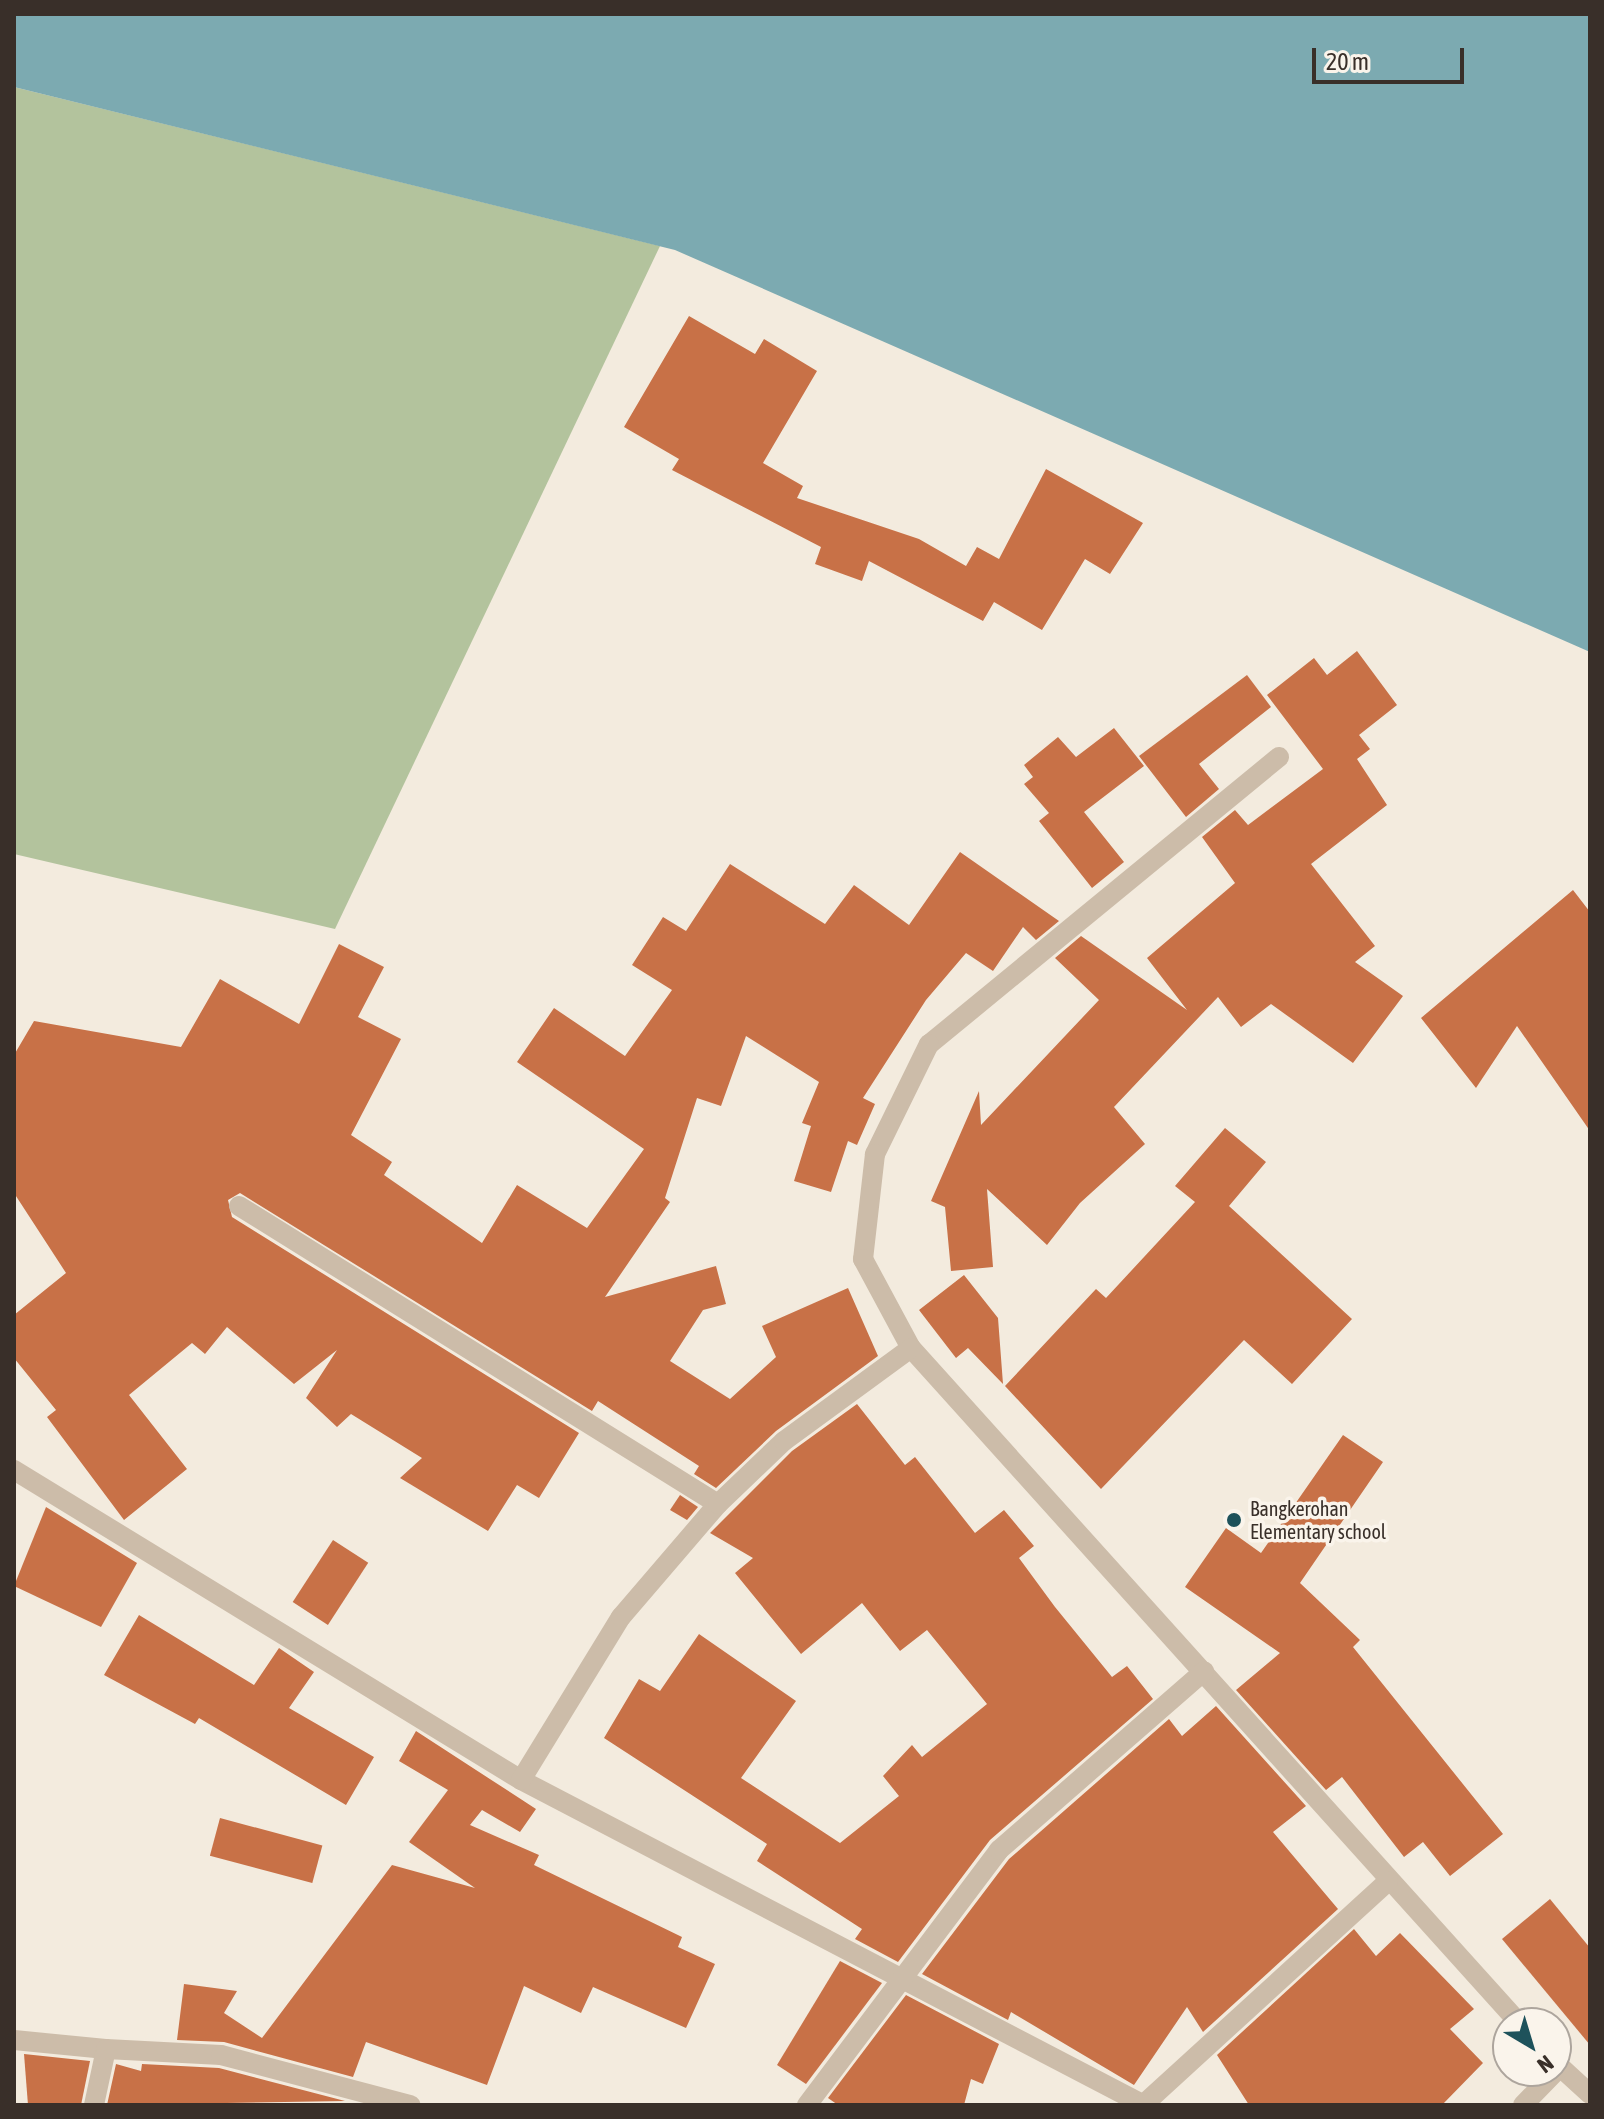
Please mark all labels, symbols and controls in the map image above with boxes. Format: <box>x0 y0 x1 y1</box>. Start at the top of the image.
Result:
scale bar <box>1316 32 1468 82</box>
text: 20 m <box>1326 48 1369 75</box>
place label: Bangkerohan Elementary school <box>1250 1496 1386 1543</box>
marker: Bangkerohan Elementary school <box>1225 1511 1243 1529</box>
north arrow <box>1492 2007 1572 2087</box>
text: N <box>1532 2050 1559 2079</box>

